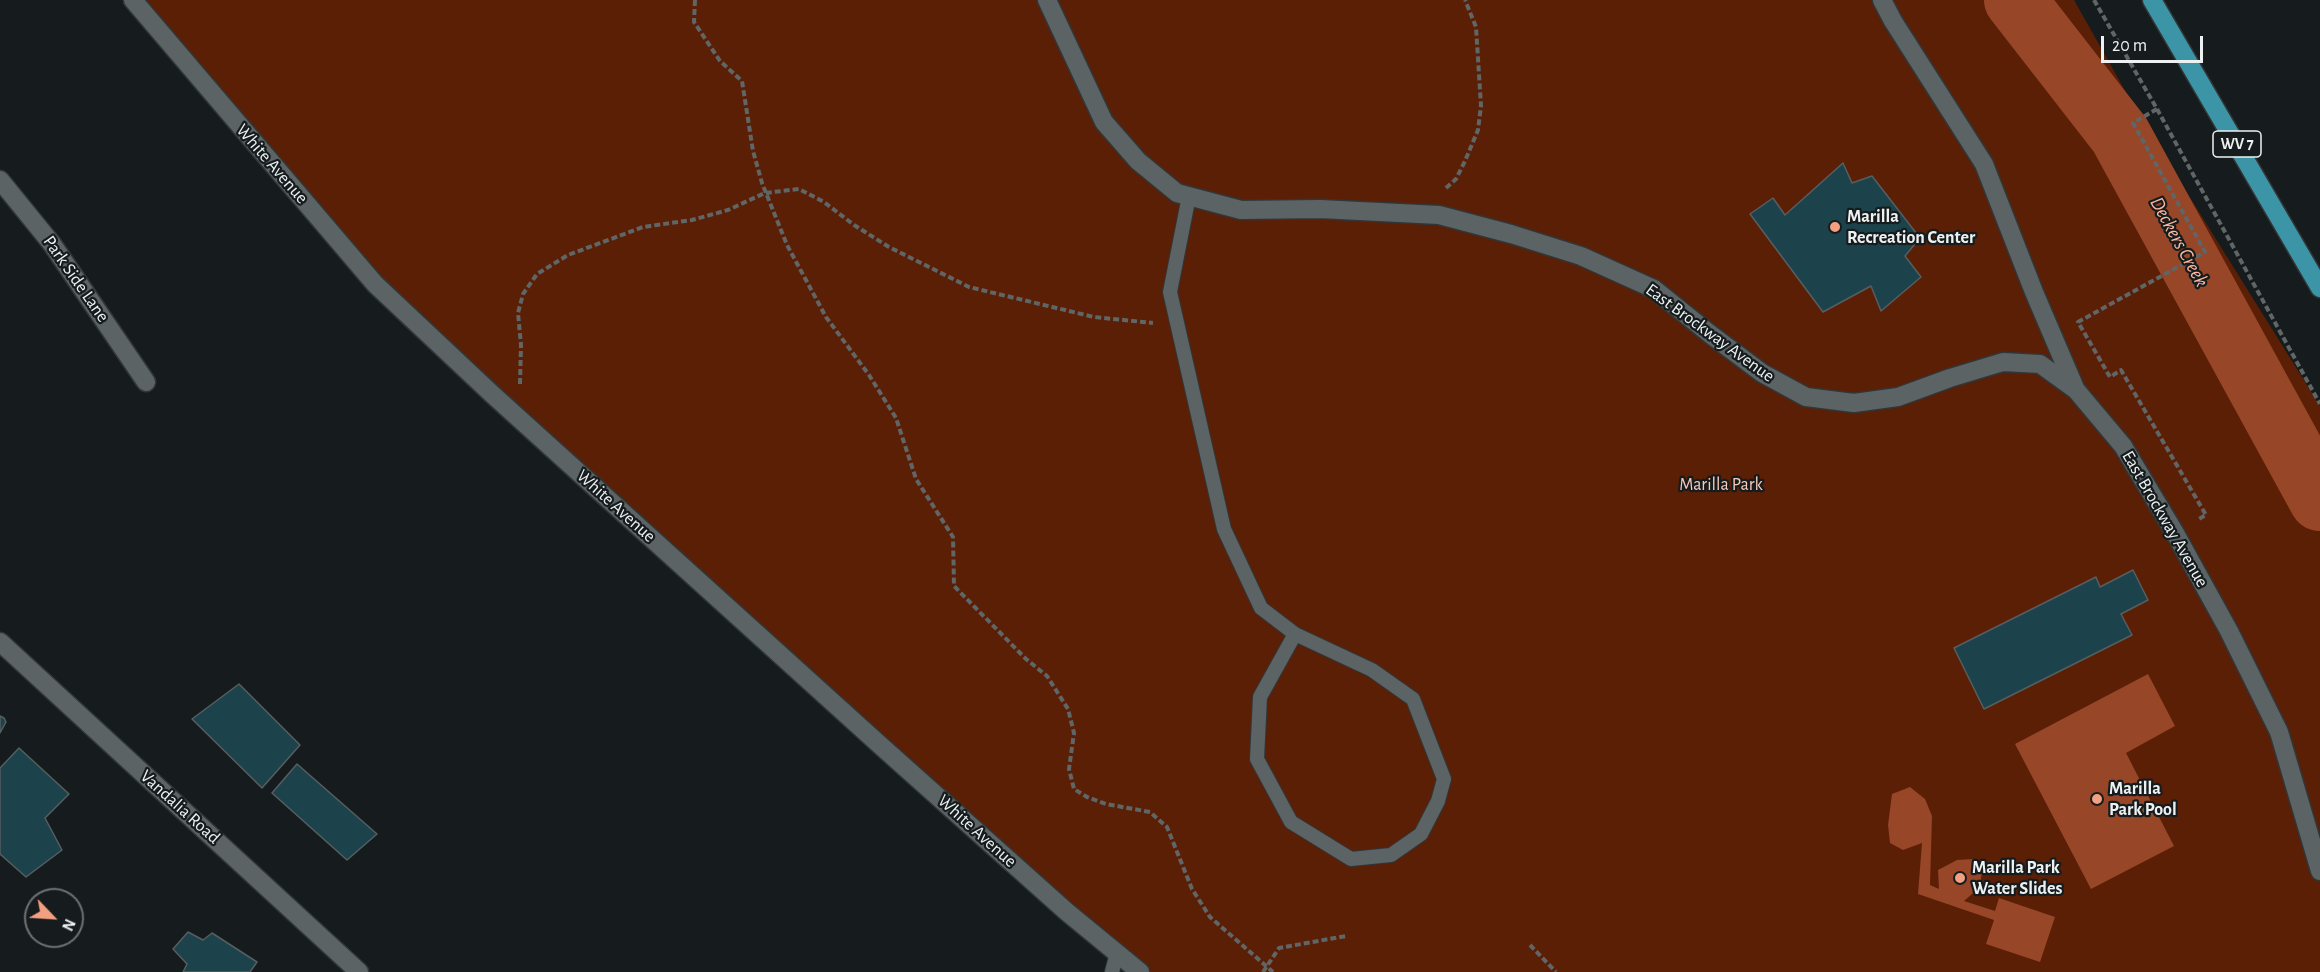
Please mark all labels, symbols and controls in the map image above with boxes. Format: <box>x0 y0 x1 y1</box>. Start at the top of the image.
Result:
scale bar <box>2104 24 2206 62</box>
text: 20 m <box>2112 37 2147 55</box>
street label: White Avenue <box>231 120 313 208</box>
road number: WV 7 <box>2213 131 2261 157</box>
water label: Deckers Creek <box>2144 193 2214 291</box>
place label: Marilla Recreation Center <box>1847 206 1975 248</box>
marker: Marilla Recreation Center <box>1828 220 1842 234</box>
street label: Park Side Lane <box>38 232 114 326</box>
street label: East Brockway Avenue <box>1641 279 1779 387</box>
street label: East Brockway Avenue <box>2117 447 2213 591</box>
street label: White Avenue <box>572 465 660 547</box>
park label: Marilla Park <box>1679 474 1763 496</box>
street label: Vandalia Road <box>136 765 224 849</box>
place label: Marilla Park Pool <box>2109 778 2177 820</box>
street label: White Avenue <box>933 790 1021 872</box>
marker: Marilla Park Pool <box>2090 792 2104 806</box>
place label: Marilla Park Water Slides <box>1972 857 2062 900</box>
marker: Marilla Park Water Slides <box>1953 871 1967 885</box>
north arrow <box>24 888 84 948</box>
text: N <box>59 916 78 933</box>

